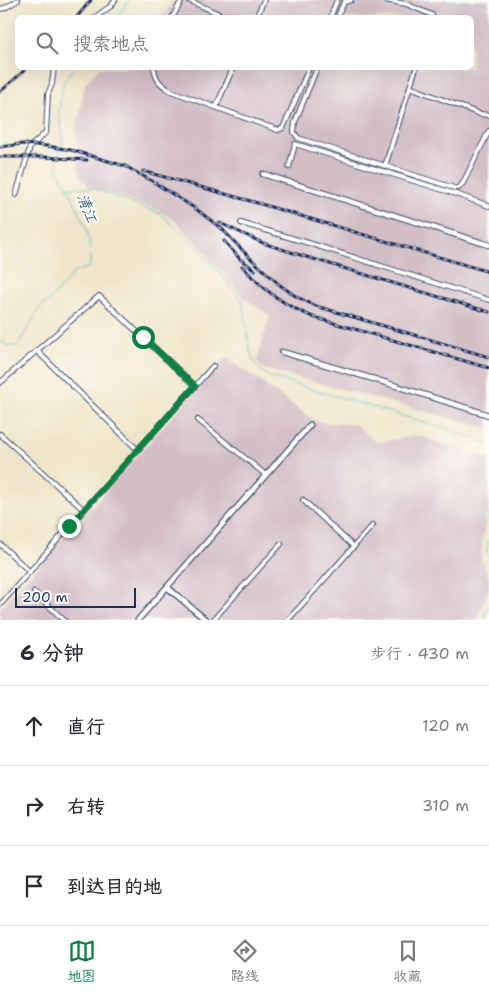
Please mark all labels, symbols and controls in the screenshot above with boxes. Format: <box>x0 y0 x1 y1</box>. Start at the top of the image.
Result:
search box <box>15 15 474 70</box>
icon: search <box>33 29 61 57</box>
text: 搜索地点 <box>73 31 149 56</box>
water label: 清江 <box>72 190 102 227</box>
route start <box>132 326 155 349</box>
route end <box>58 515 81 538</box>
scale bar <box>15 585 136 608</box>
text: 200 m <box>22 588 68 606</box>
text: 6 分钟 <box>20 639 84 667</box>
text: 步行 · 430 m <box>370 643 469 664</box>
icon: ahead <box>20 712 48 740</box>
text: 直行 <box>67 714 105 739</box>
text: 120 m <box>422 715 469 736</box>
icon: right <box>20 792 48 820</box>
text: 右转 <box>67 794 105 819</box>
text: 310 m <box>422 795 469 816</box>
icon: arrive <box>20 872 48 900</box>
text: 到达目的地 <box>67 874 162 899</box>
tab: 地图 <box>68 937 96 985</box>
tab: 路线 <box>231 937 259 985</box>
tab: 收藏 <box>394 937 422 985</box>

